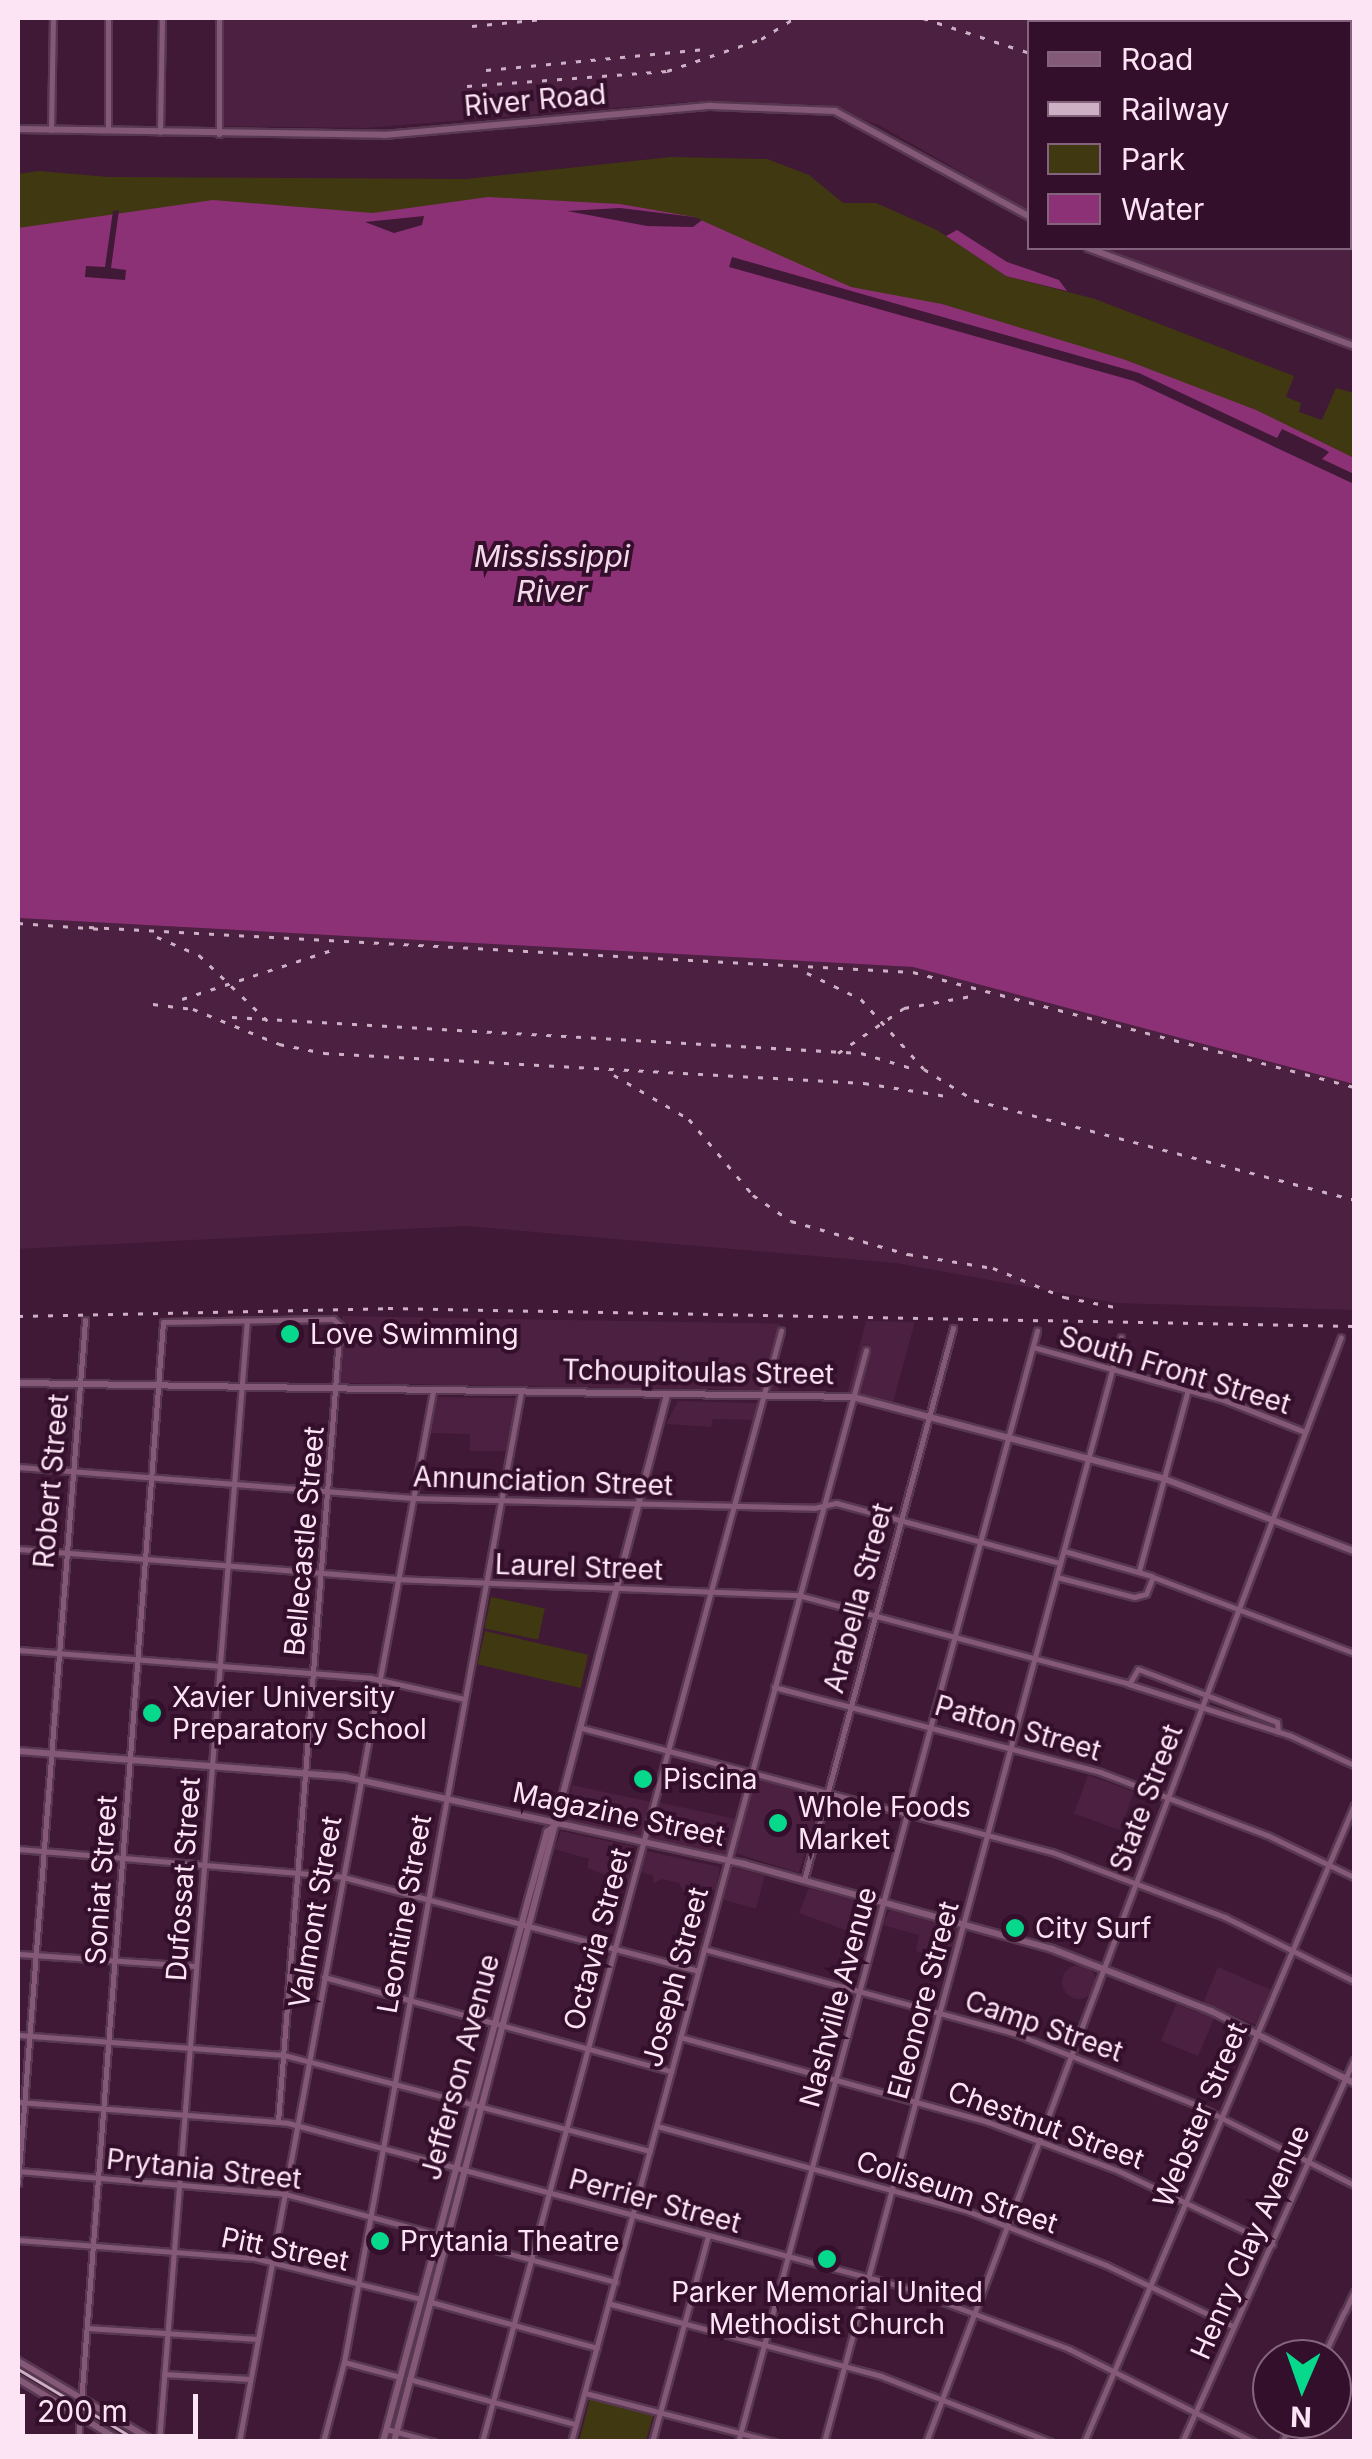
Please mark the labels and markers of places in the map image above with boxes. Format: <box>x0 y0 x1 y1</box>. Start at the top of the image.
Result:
place label: Love Swimming <box>310 1317 519 1351</box>
marker: Love Swimming <box>279 1323 301 1345</box>
place label: Xavier University Preparatory School <box>172 1680 427 1746</box>
marker: Xavier University Preparatory School <box>141 1702 163 1724</box>
place label: Piscina <box>663 1762 757 1796</box>
marker: Piscina <box>632 1768 654 1790</box>
place label: Whole Foods Market <box>798 1790 971 1856</box>
marker: Whole Foods Market <box>767 1812 789 1834</box>
place label: City Surf <box>1035 1911 1151 1945</box>
marker: City Surf <box>1004 1917 1026 1939</box>
place label: Prytania Theatre <box>400 2224 619 2258</box>
marker: Prytania Theatre <box>369 2230 391 2252</box>
marker: Parker Memorial United Methodist Church <box>816 2248 838 2270</box>
place label: Parker Memorial United Methodist Church <box>671 2275 983 2341</box>

